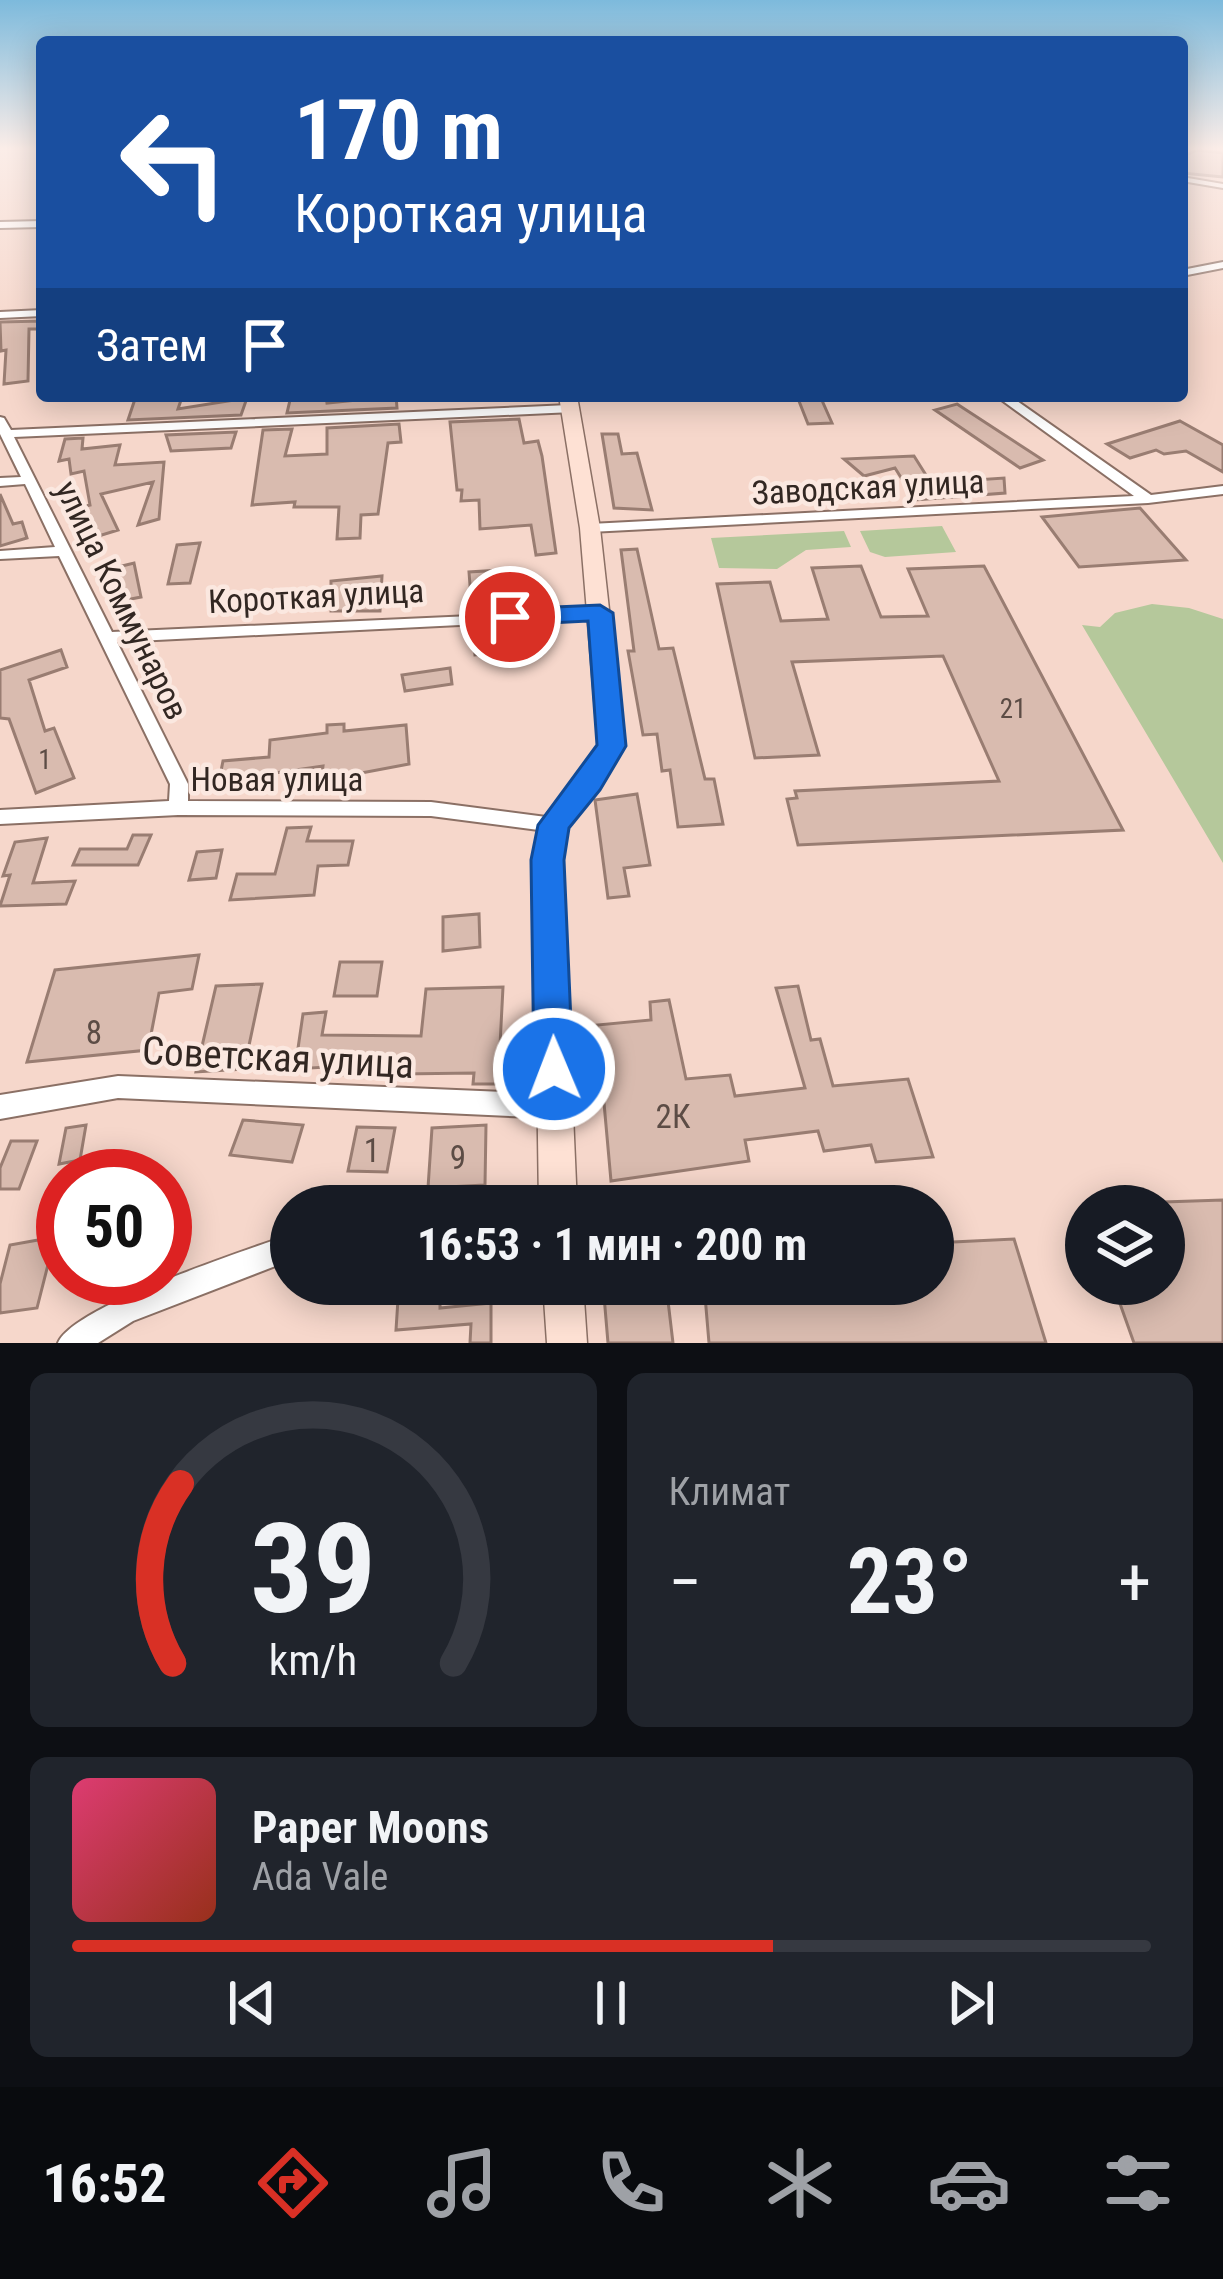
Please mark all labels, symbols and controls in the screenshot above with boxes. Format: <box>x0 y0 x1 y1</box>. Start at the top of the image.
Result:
text: 170 m <box>294 81 503 180</box>
icon: left <box>96 84 252 240</box>
text: Короткая улица <box>294 182 648 245</box>
icon: arrive <box>232 312 298 378</box>
text: Затем <box>96 319 208 372</box>
street label: Заводская улица <box>751 461 985 513</box>
street label: улица Коммунаров <box>47 474 197 726</box>
pin <box>459 566 561 668</box>
street label: Короткая улица <box>207 571 425 621</box>
icon: arrive <box>477 584 543 650</box>
house number: 21 <box>1000 693 1026 725</box>
house number: 1 <box>38 744 52 776</box>
street label: Новая улица <box>191 760 363 799</box>
position arrow <box>491 1006 617 1132</box>
house number: 8 <box>86 1013 102 1052</box>
street label: Советская улица <box>141 1028 415 1088</box>
house number: 2К <box>656 1097 691 1136</box>
house number: 1 <box>364 1131 380 1170</box>
house number: 9 <box>450 1138 466 1177</box>
speed limit sign: 50 <box>36 1149 192 1305</box>
map controls <box>1065 1185 1185 1305</box>
button: layers <box>1065 1185 1185 1305</box>
text: 16:53 · 1 мин · 200 m <box>417 1218 807 1271</box>
text: Климат <box>669 1469 790 1515</box>
text: 39 <box>250 1496 376 1642</box>
text: 23° <box>847 1530 973 1635</box>
text: − <box>669 1544 702 1621</box>
text: + <box>1118 1544 1151 1621</box>
text: km/h <box>269 1635 357 1685</box>
text: Paper Moons <box>252 1801 489 1854</box>
text: Ada Vale <box>252 1854 388 1900</box>
icon: previous <box>219 1970 285 2036</box>
icon: pause <box>578 1970 644 2036</box>
icon: next <box>938 1970 1004 2036</box>
icon: directions <box>251 2141 335 2225</box>
icon: music <box>420 2141 504 2225</box>
icon: phone <box>589 2141 673 2225</box>
icon: climate <box>758 2141 842 2225</box>
icon: car <box>927 2141 1011 2225</box>
icon: filters <box>1096 2141 1180 2225</box>
text: 16:52 <box>43 2152 166 2215</box>

